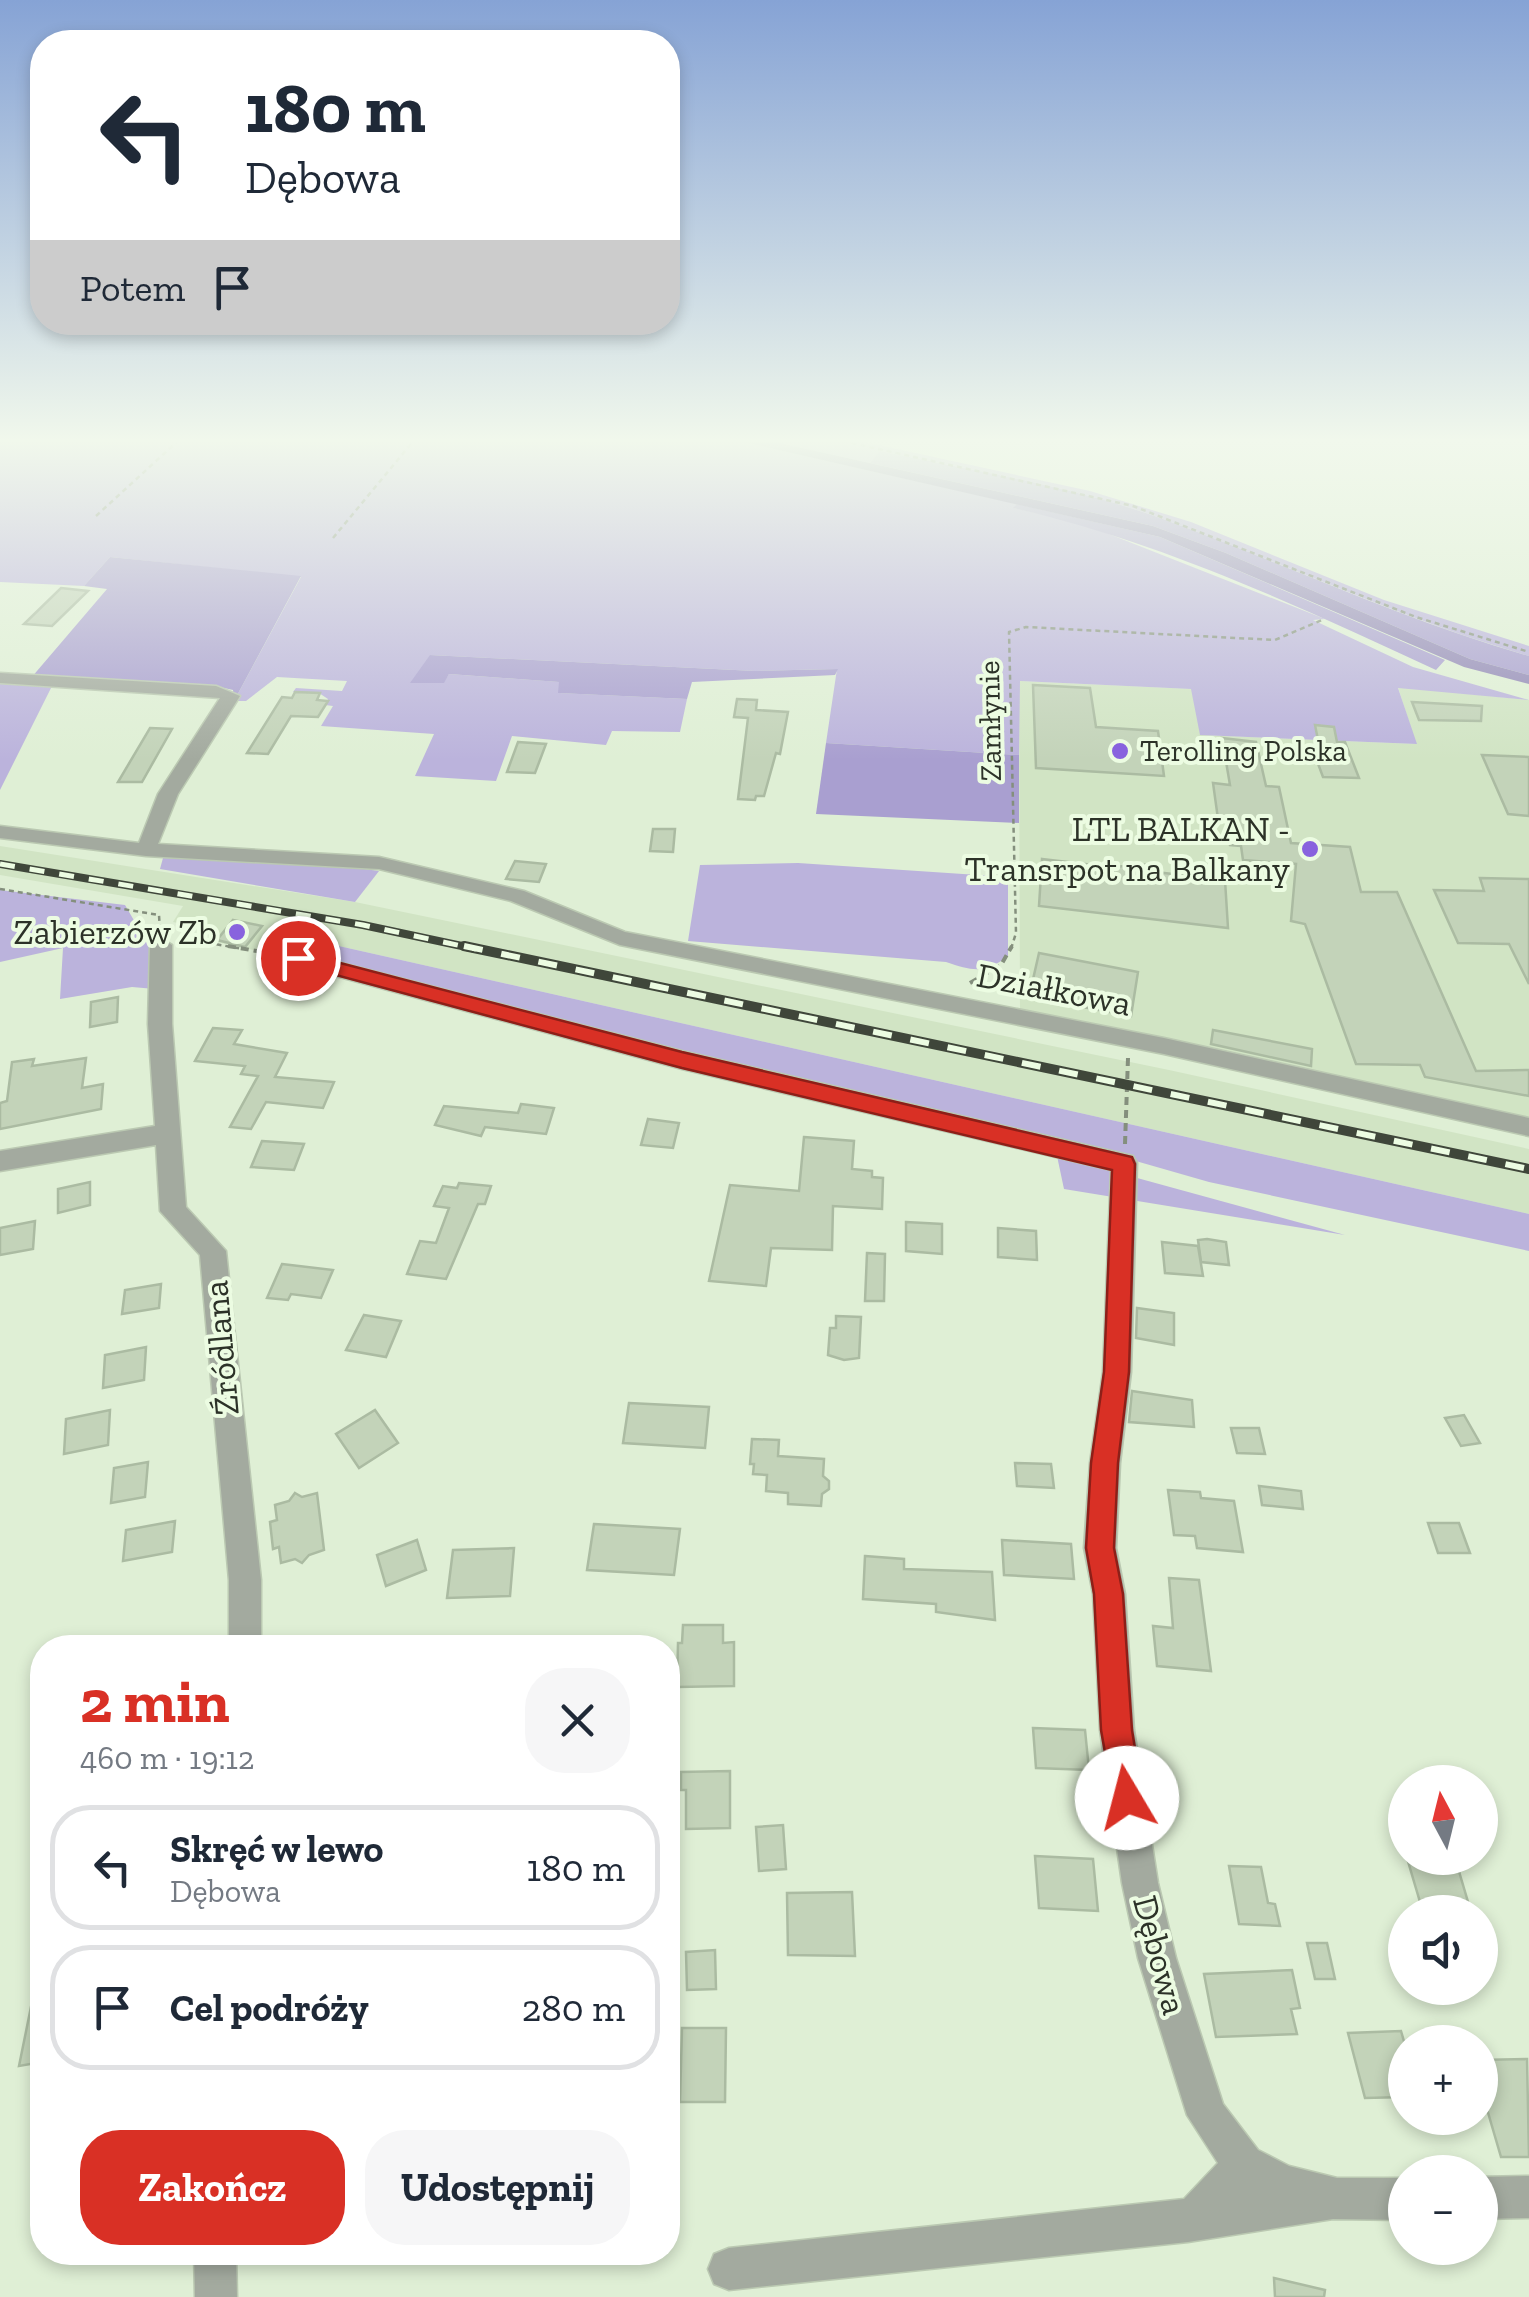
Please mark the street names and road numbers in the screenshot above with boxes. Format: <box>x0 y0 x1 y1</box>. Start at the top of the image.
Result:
street label: Zamłynie <box>971 660 1009 782</box>
street label: Działkowa <box>973 953 1135 1025</box>
street label: Źródlana <box>194 1279 248 1417</box>
street label: Dębowa <box>1124 1891 1196 2019</box>

